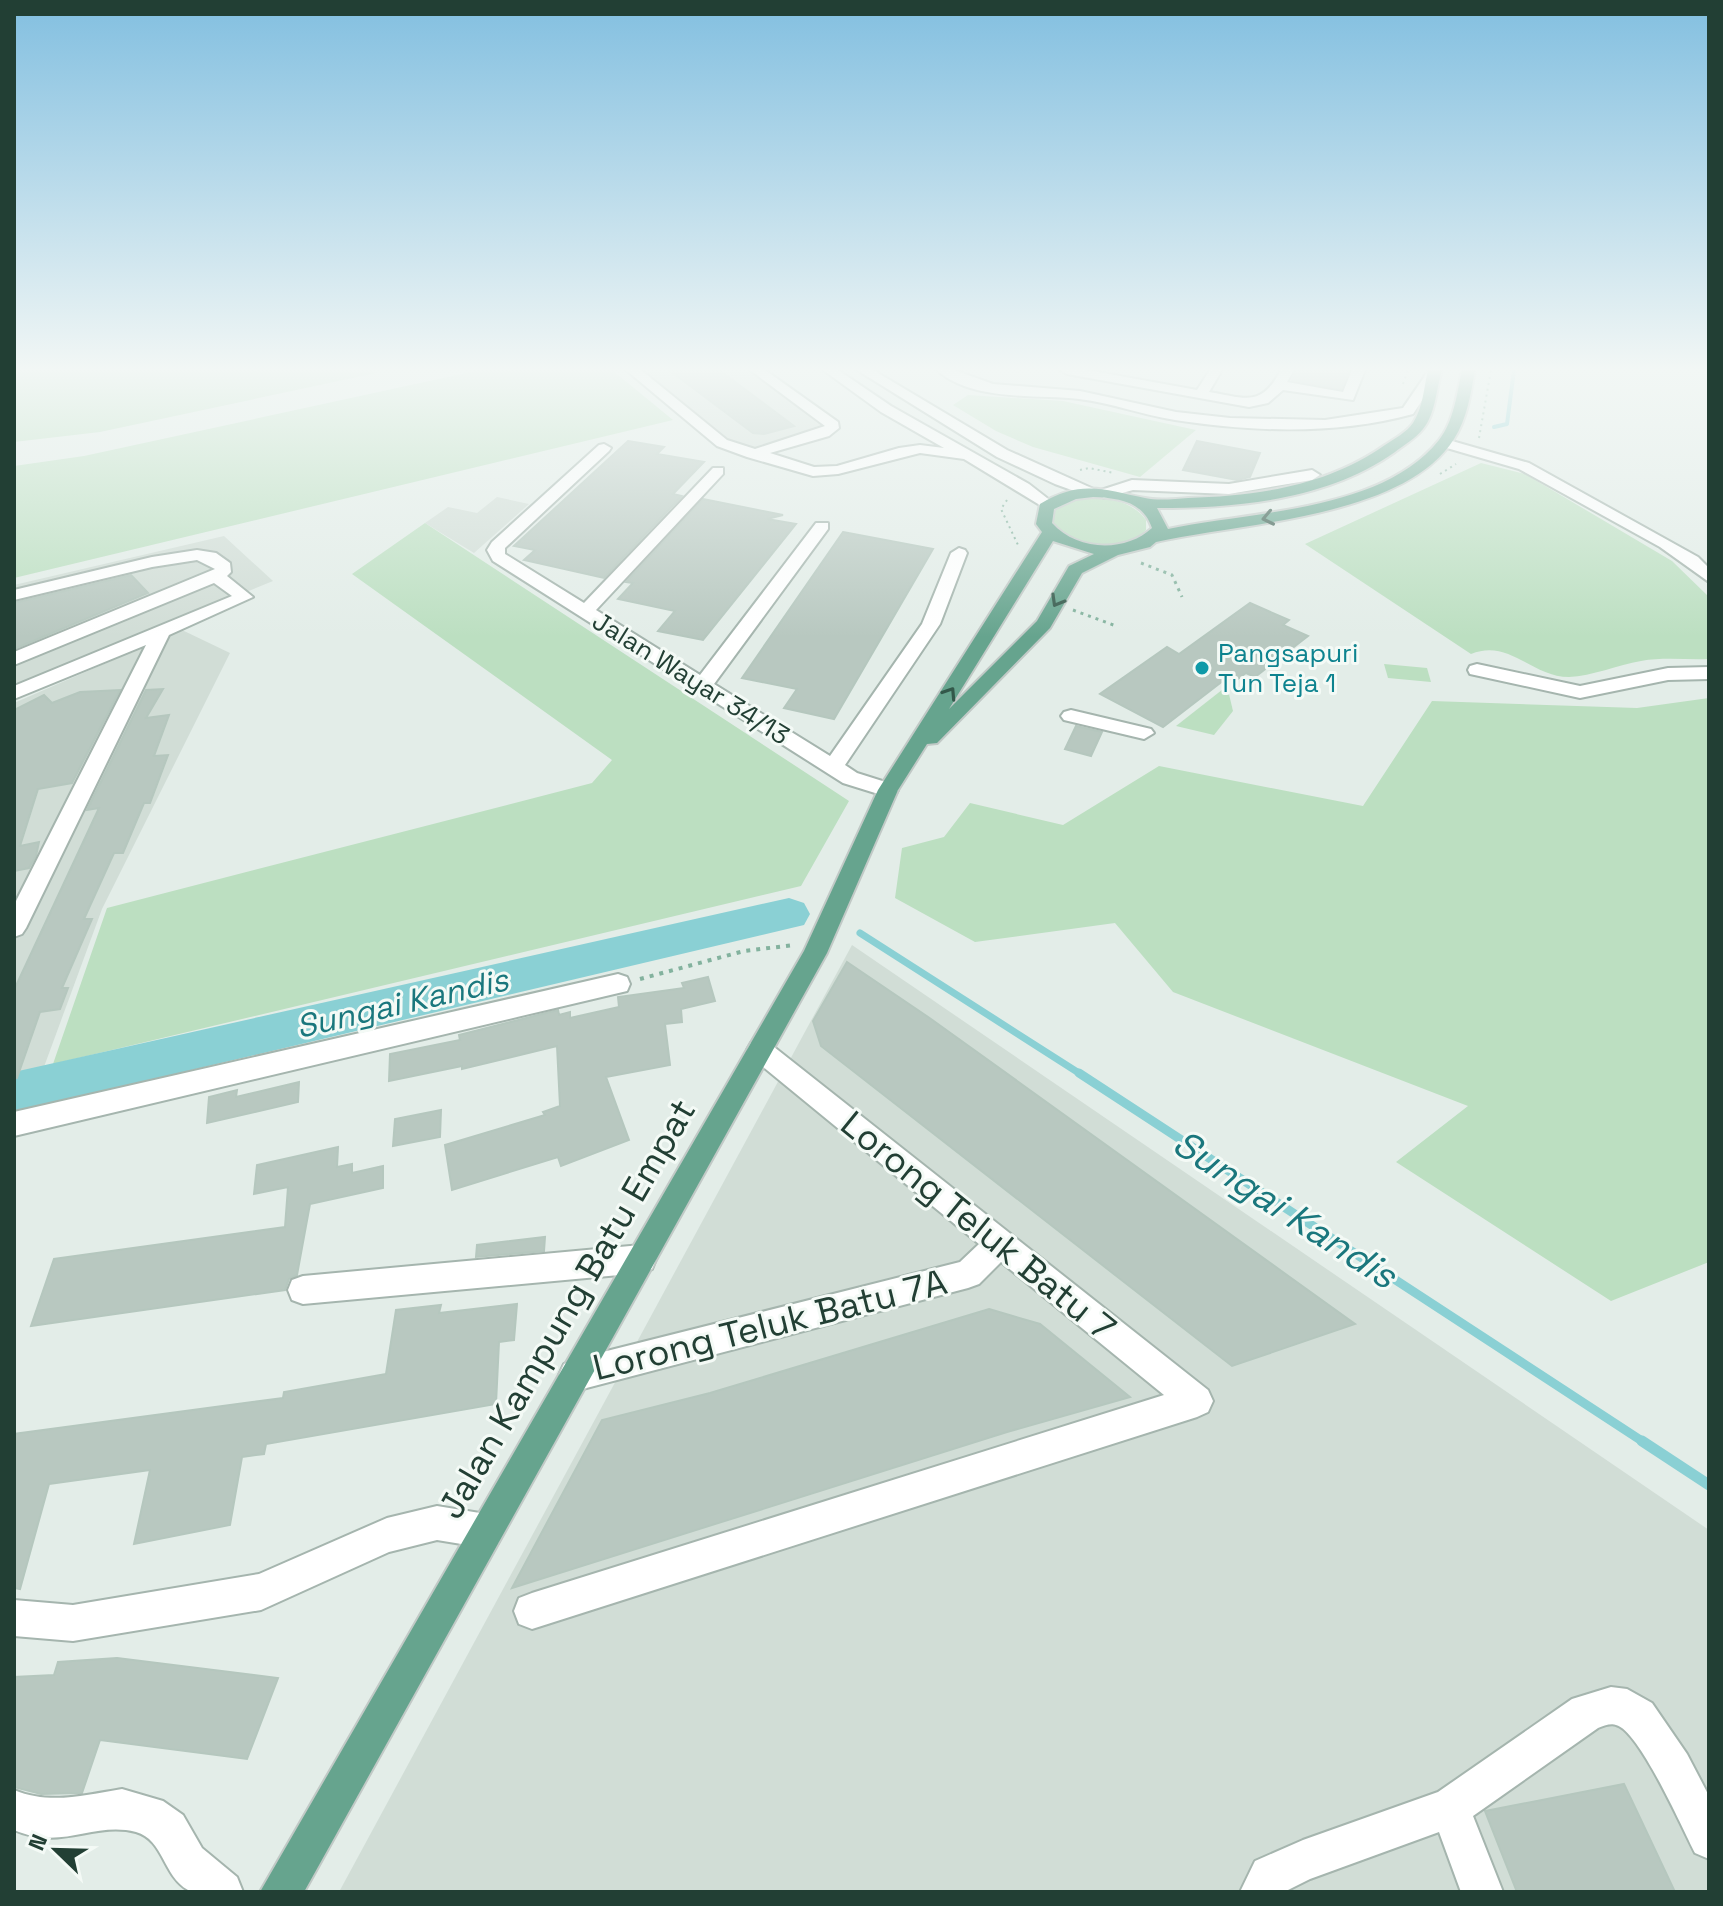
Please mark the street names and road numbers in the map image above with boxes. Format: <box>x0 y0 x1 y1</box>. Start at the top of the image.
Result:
street label: Jalan Wayar 34/13 <box>586 604 796 752</box>
street label: Jalan Kampung Batu Empat <box>428 1091 706 1527</box>
street label: Lorong Teluk Batu 7 <box>831 1101 1125 1351</box>
street label: Lorong Teluk Batu 7A <box>588 1259 952 1391</box>

